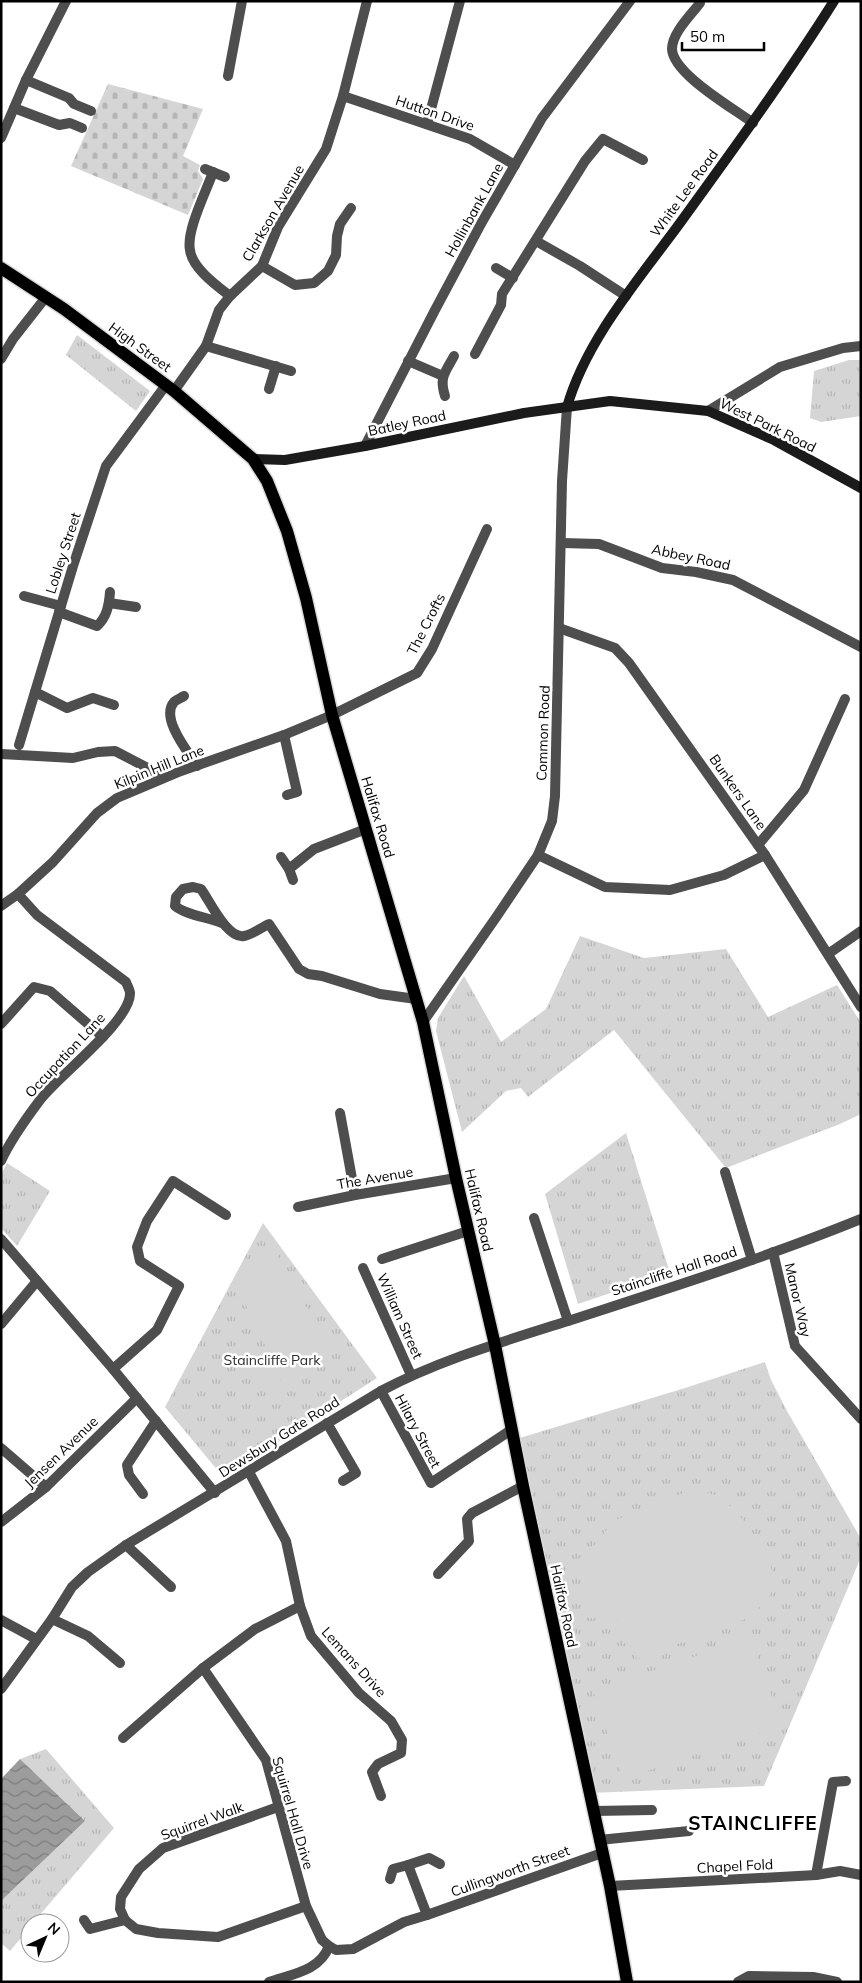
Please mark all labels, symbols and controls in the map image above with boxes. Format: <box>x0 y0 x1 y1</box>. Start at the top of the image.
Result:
scale bar <box>682 20 764 52</box>
text: 50 m <box>690 27 725 46</box>
street label: Hutton Drive <box>393 91 477 135</box>
street label: White Lee Road <box>646 146 722 240</box>
street label: Hollinbank Lane <box>441 160 507 260</box>
street label: Clarkson Avenue <box>238 161 308 265</box>
street label: High Street <box>105 318 175 376</box>
street label: West Park Road <box>717 394 819 456</box>
street label: Batley Road <box>366 406 448 440</box>
street label: Lobley Street <box>41 510 85 596</box>
street label: Abbey Road <box>650 540 732 574</box>
street label: The Crofts <box>403 590 449 658</box>
street label: Common Road <box>532 685 554 781</box>
street label: Kilpin Hill Lane <box>111 741 207 793</box>
street label: Bunkers Lane <box>705 751 771 833</box>
street label: Halifax Road <box>357 774 399 860</box>
street label: Occupation Lane <box>21 1009 109 1101</box>
street label: The Avenue <box>336 1162 414 1194</box>
street label: Halifax Road <box>461 1167 497 1253</box>
street label: Staincliffe Hall Road <box>609 1242 739 1300</box>
street label: Manor Way <box>781 1261 815 1340</box>
street label: William Street <box>373 1270 427 1362</box>
park label: Staincliffe Park <box>224 1351 321 1369</box>
street label: Hilary Street <box>391 1391 445 1471</box>
street label: Dewsbury Gate Road <box>215 1393 343 1481</box>
street label: Jensen Avenue <box>20 1412 102 1492</box>
street label: Halifax Road <box>546 1563 582 1649</box>
street label: Lemans Drive <box>318 1623 390 1701</box>
street label: Squirrel Hall Drive <box>268 1755 318 1871</box>
street label: Squirrel Walk <box>158 1797 247 1844</box>
district label: STAINCLIFFE <box>688 1811 818 1835</box>
street label: Cullingworth Street <box>448 1841 572 1901</box>
street label: Chapel Fold <box>696 1855 774 1877</box>
north arrow <box>20 1913 70 1963</box>
text: N <box>44 1919 64 1939</box>

